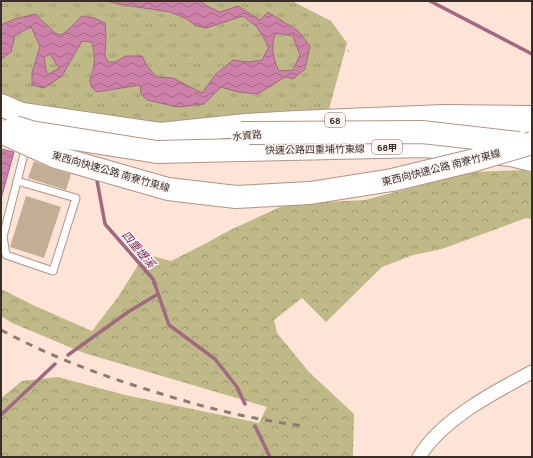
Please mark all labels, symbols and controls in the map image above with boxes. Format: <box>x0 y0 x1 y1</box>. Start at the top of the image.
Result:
road number: 68 <box>325 113 345 127</box>
street label: 水資路 <box>231 127 263 143</box>
road number: 68甲 <box>372 140 402 154</box>
street label: 快速公路四重埔竹東線 <box>265 141 365 157</box>
street label: 東西向快速公路 南寮竹東線 <box>380 145 502 189</box>
street label: 東西向快速公路 南寮竹東線 <box>50 147 172 195</box>
water label: 四重壢溪 <box>119 227 160 272</box>

